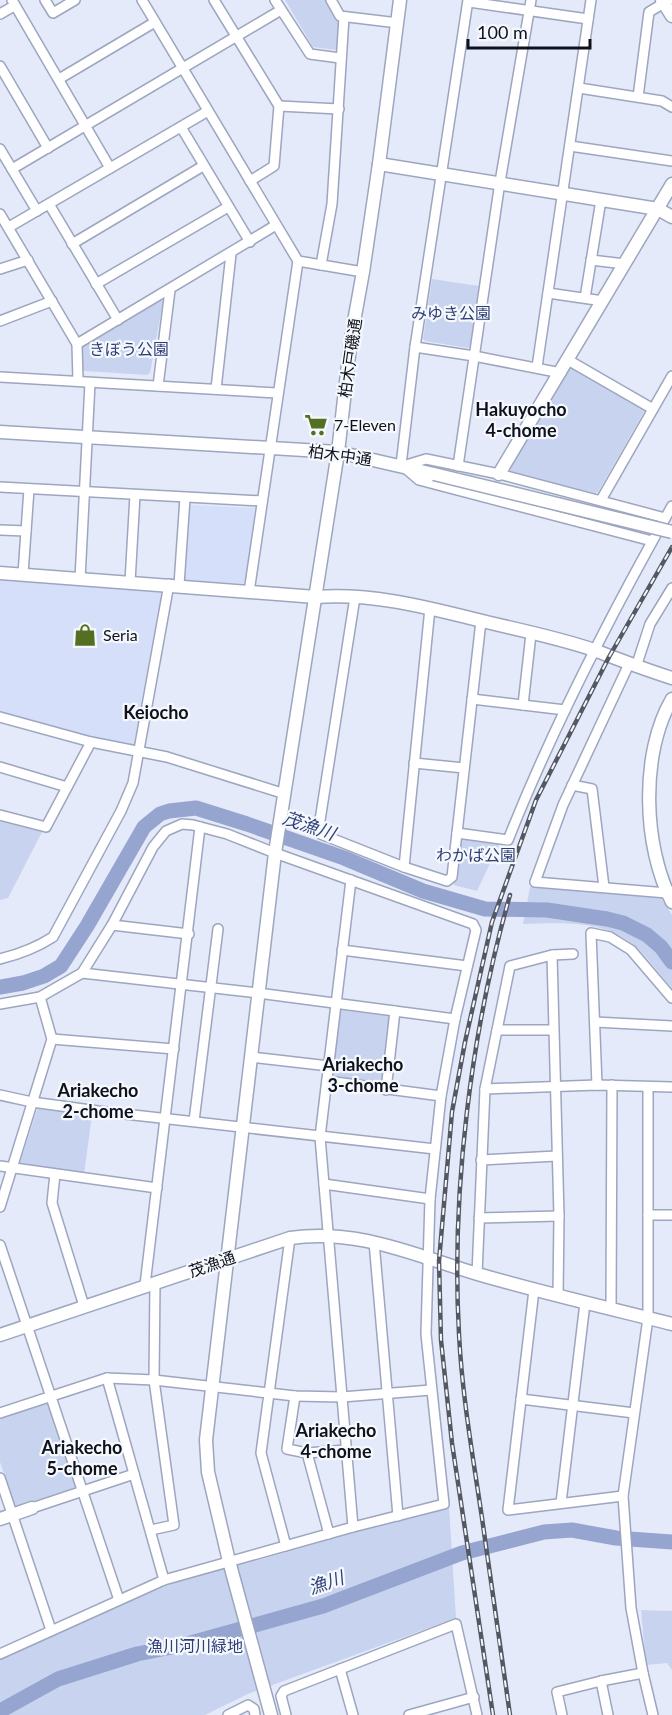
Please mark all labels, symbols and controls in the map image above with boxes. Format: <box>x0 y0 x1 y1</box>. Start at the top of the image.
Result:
scale bar <box>468 12 590 50</box>
text: 100 m <box>477 21 528 43</box>
park label: みゆき公園 <box>411 303 491 322</box>
street label: 柏木戸磯通 <box>335 317 364 399</box>
park label: きぼう公園 <box>89 339 169 358</box>
district label: Hakuyocho 4-chome <box>475 398 567 441</box>
supermarket icon: 7-Eleven <box>303 412 329 438</box>
place label: 7-Eleven <box>334 415 396 434</box>
street label: 柏木中通 <box>307 441 373 468</box>
shop icon: Seria <box>72 622 98 648</box>
place label: Seria <box>103 625 138 644</box>
district label: Keiocho <box>123 701 189 723</box>
water label: 茂漁川 <box>280 806 340 845</box>
park label: わかば公園 <box>436 845 516 864</box>
district label: Ariakecho 3-chome <box>322 1053 403 1096</box>
district label: Ariakecho 2-chome <box>57 1079 138 1122</box>
street label: 茂漁通 <box>186 1247 238 1280</box>
district label: Ariakecho 4-chome <box>295 1419 376 1462</box>
district label: Ariakecho 5-chome <box>41 1436 122 1479</box>
water label: 漁川 <box>305 1565 348 1598</box>
park label: 漁川河川緑地 <box>147 1636 243 1655</box>

